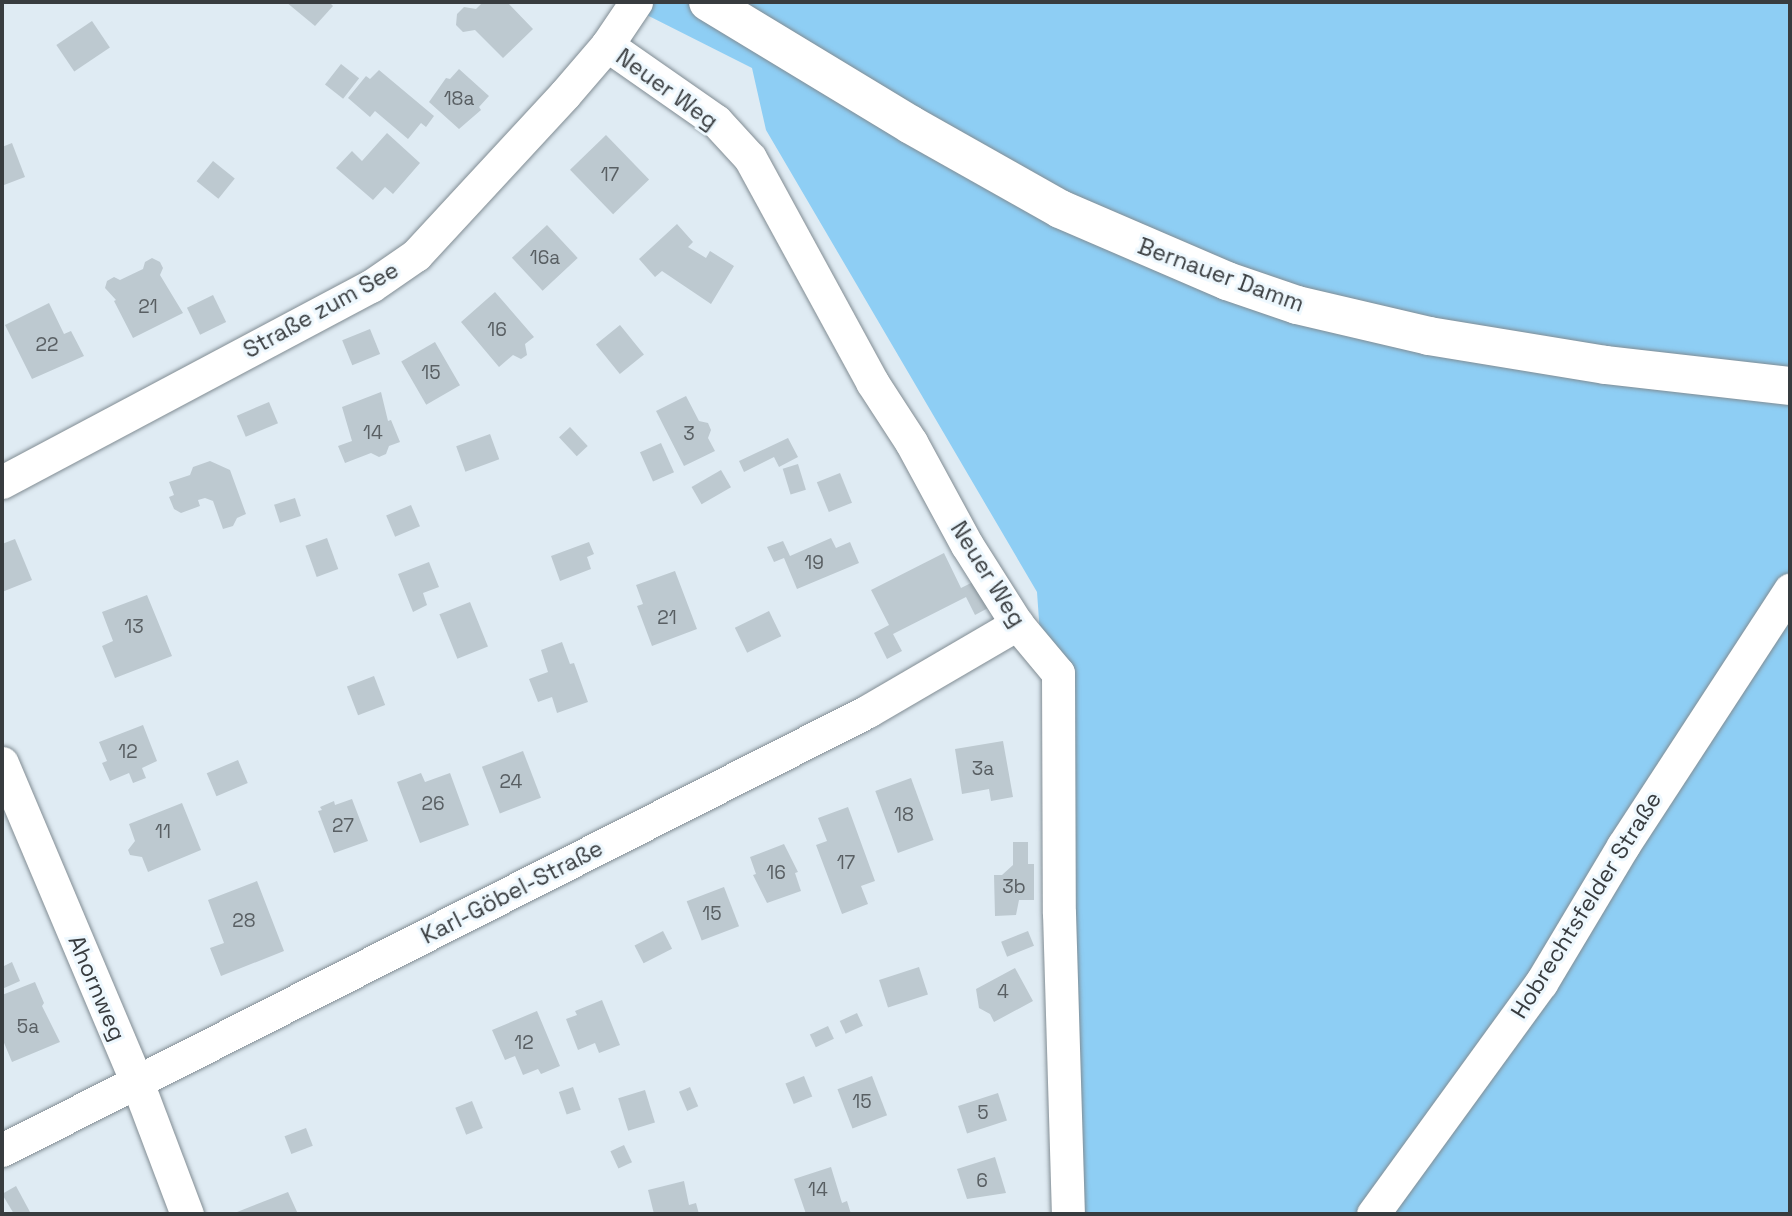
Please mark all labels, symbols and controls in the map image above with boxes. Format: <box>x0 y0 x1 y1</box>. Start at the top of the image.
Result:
street label: Neuer Weg <box>611 43 723 135</box>
house number: 18a <box>444 88 474 110</box>
house number: 17 <box>601 164 619 186</box>
street label: Bernauer Damm <box>1134 232 1308 318</box>
house number: 16a <box>530 247 560 269</box>
street label: Straße zum See <box>239 256 403 364</box>
house number: 21 <box>138 296 158 318</box>
house number: 16 <box>487 319 507 341</box>
house number: 22 <box>36 334 58 356</box>
house number: 15 <box>421 362 441 384</box>
house number: 14 <box>363 422 383 444</box>
house number: 3 <box>683 423 695 445</box>
street label: Neuer Weg <box>945 516 1031 632</box>
house number: 19 <box>804 552 824 574</box>
house number: 21 <box>657 607 677 629</box>
house number: 13 <box>124 616 144 638</box>
house number: 12 <box>118 741 138 763</box>
house number: 3a <box>972 758 994 780</box>
house number: 24 <box>500 771 522 793</box>
street label: Hobrechtsfelder Straße <box>1505 787 1667 1023</box>
house number: 26 <box>421 793 445 815</box>
house number: 18 <box>894 804 914 826</box>
house number: 27 <box>332 815 354 837</box>
house number: 11 <box>155 821 171 843</box>
street label: Karl-Göbel-Straße <box>417 834 607 950</box>
house number: 17 <box>837 852 855 874</box>
house number: 16 <box>766 862 786 884</box>
house number: 3b <box>1002 876 1026 898</box>
house number: 15 <box>702 903 722 925</box>
house number: 28 <box>232 910 256 932</box>
street label: Ahornweg <box>62 931 132 1045</box>
house number: 4 <box>997 981 1009 1003</box>
house number: 5a <box>17 1016 39 1038</box>
house number: 12 <box>514 1032 534 1054</box>
house number: 15 <box>852 1091 872 1113</box>
house number: 5 <box>977 1102 989 1124</box>
house number: 6 <box>976 1170 988 1192</box>
house number: 14 <box>808 1179 828 1201</box>

